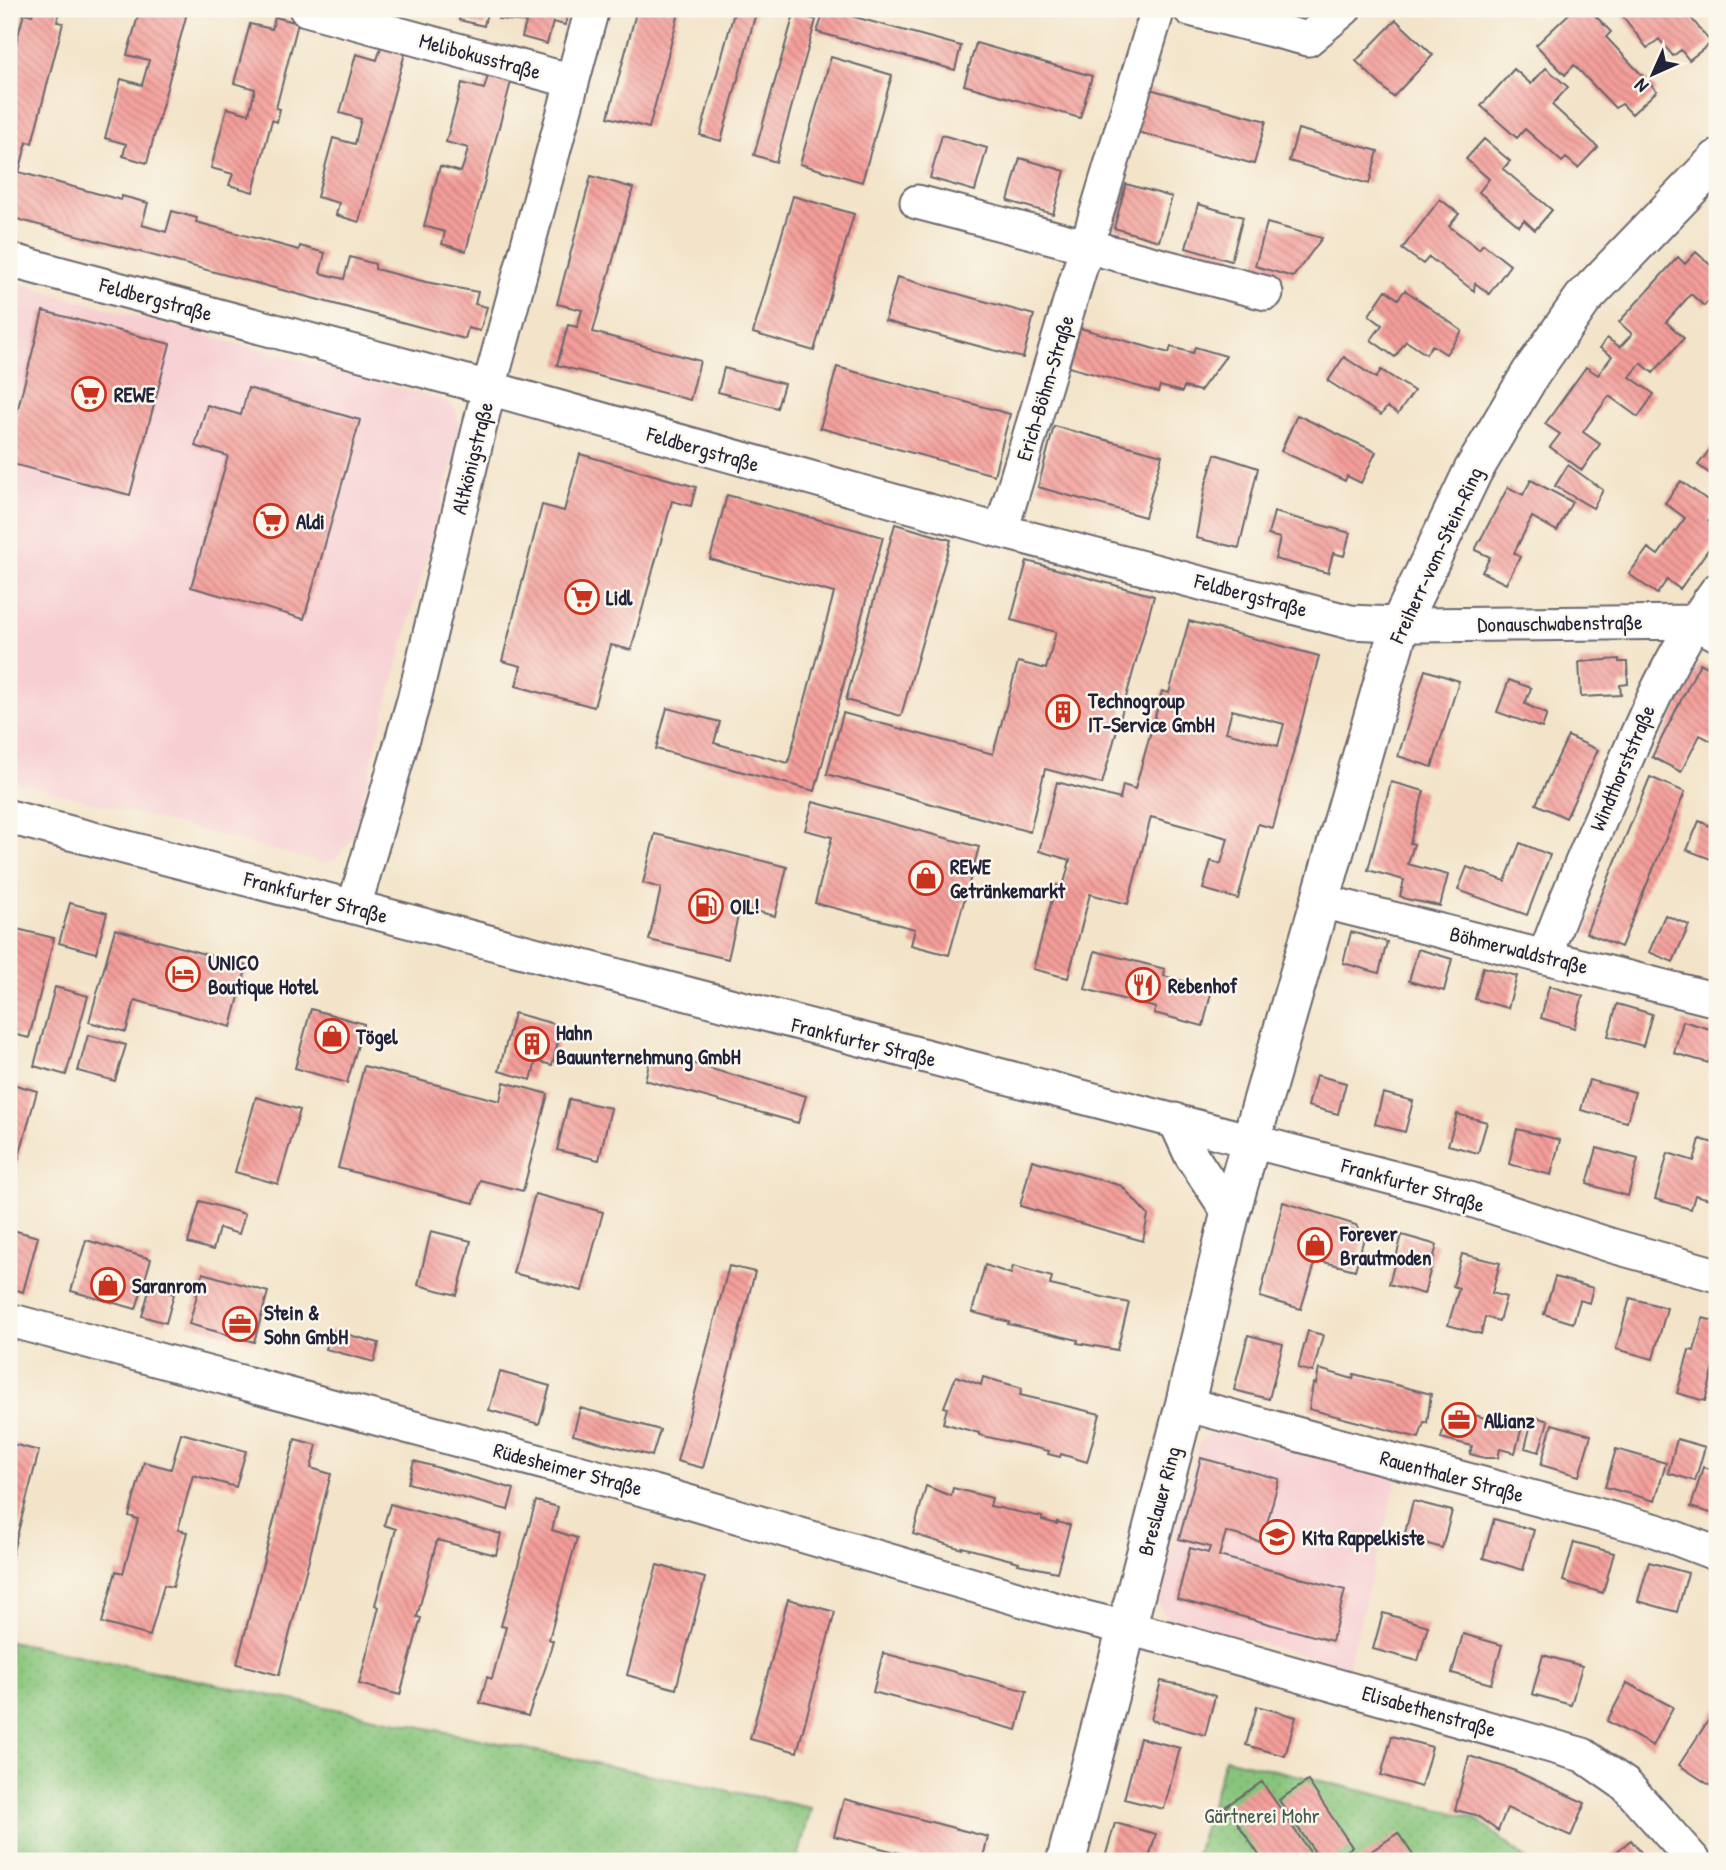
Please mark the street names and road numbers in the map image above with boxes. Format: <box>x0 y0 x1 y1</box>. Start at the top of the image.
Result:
street label: Melibokusstraße <box>416 26 544 86</box>
street label: Feldbergstraße <box>95 270 216 328</box>
street label: Erich-Böhm-Straße <box>1009 312 1081 464</box>
street label: Altkönigstraße <box>444 399 500 517</box>
street label: Feldbergstraße <box>643 419 763 479</box>
street label: Freiherr-vom-Stein-Ring <box>1382 462 1490 649</box>
street label: Feldbergstraße <box>1190 566 1311 624</box>
street label: Donauschwabenstraße <box>1477 607 1643 639</box>
street label: Windthorststraße <box>1582 701 1662 835</box>
street label: Frankfurter Straße <box>240 864 391 930</box>
street label: Böhmerwaldstraße <box>1447 919 1591 981</box>
street label: Frankfurter Straße <box>788 1010 939 1074</box>
street label: Frankfurter Straße <box>1337 1150 1488 1219</box>
street label: Rüdesheimer Straße <box>491 1435 645 1503</box>
street label: Breslauer Ring <box>1131 1443 1187 1559</box>
street label: Rauenthaler Straße <box>1377 1443 1527 1509</box>
street label: Elisabethenstraße <box>1359 1678 1499 1744</box>

